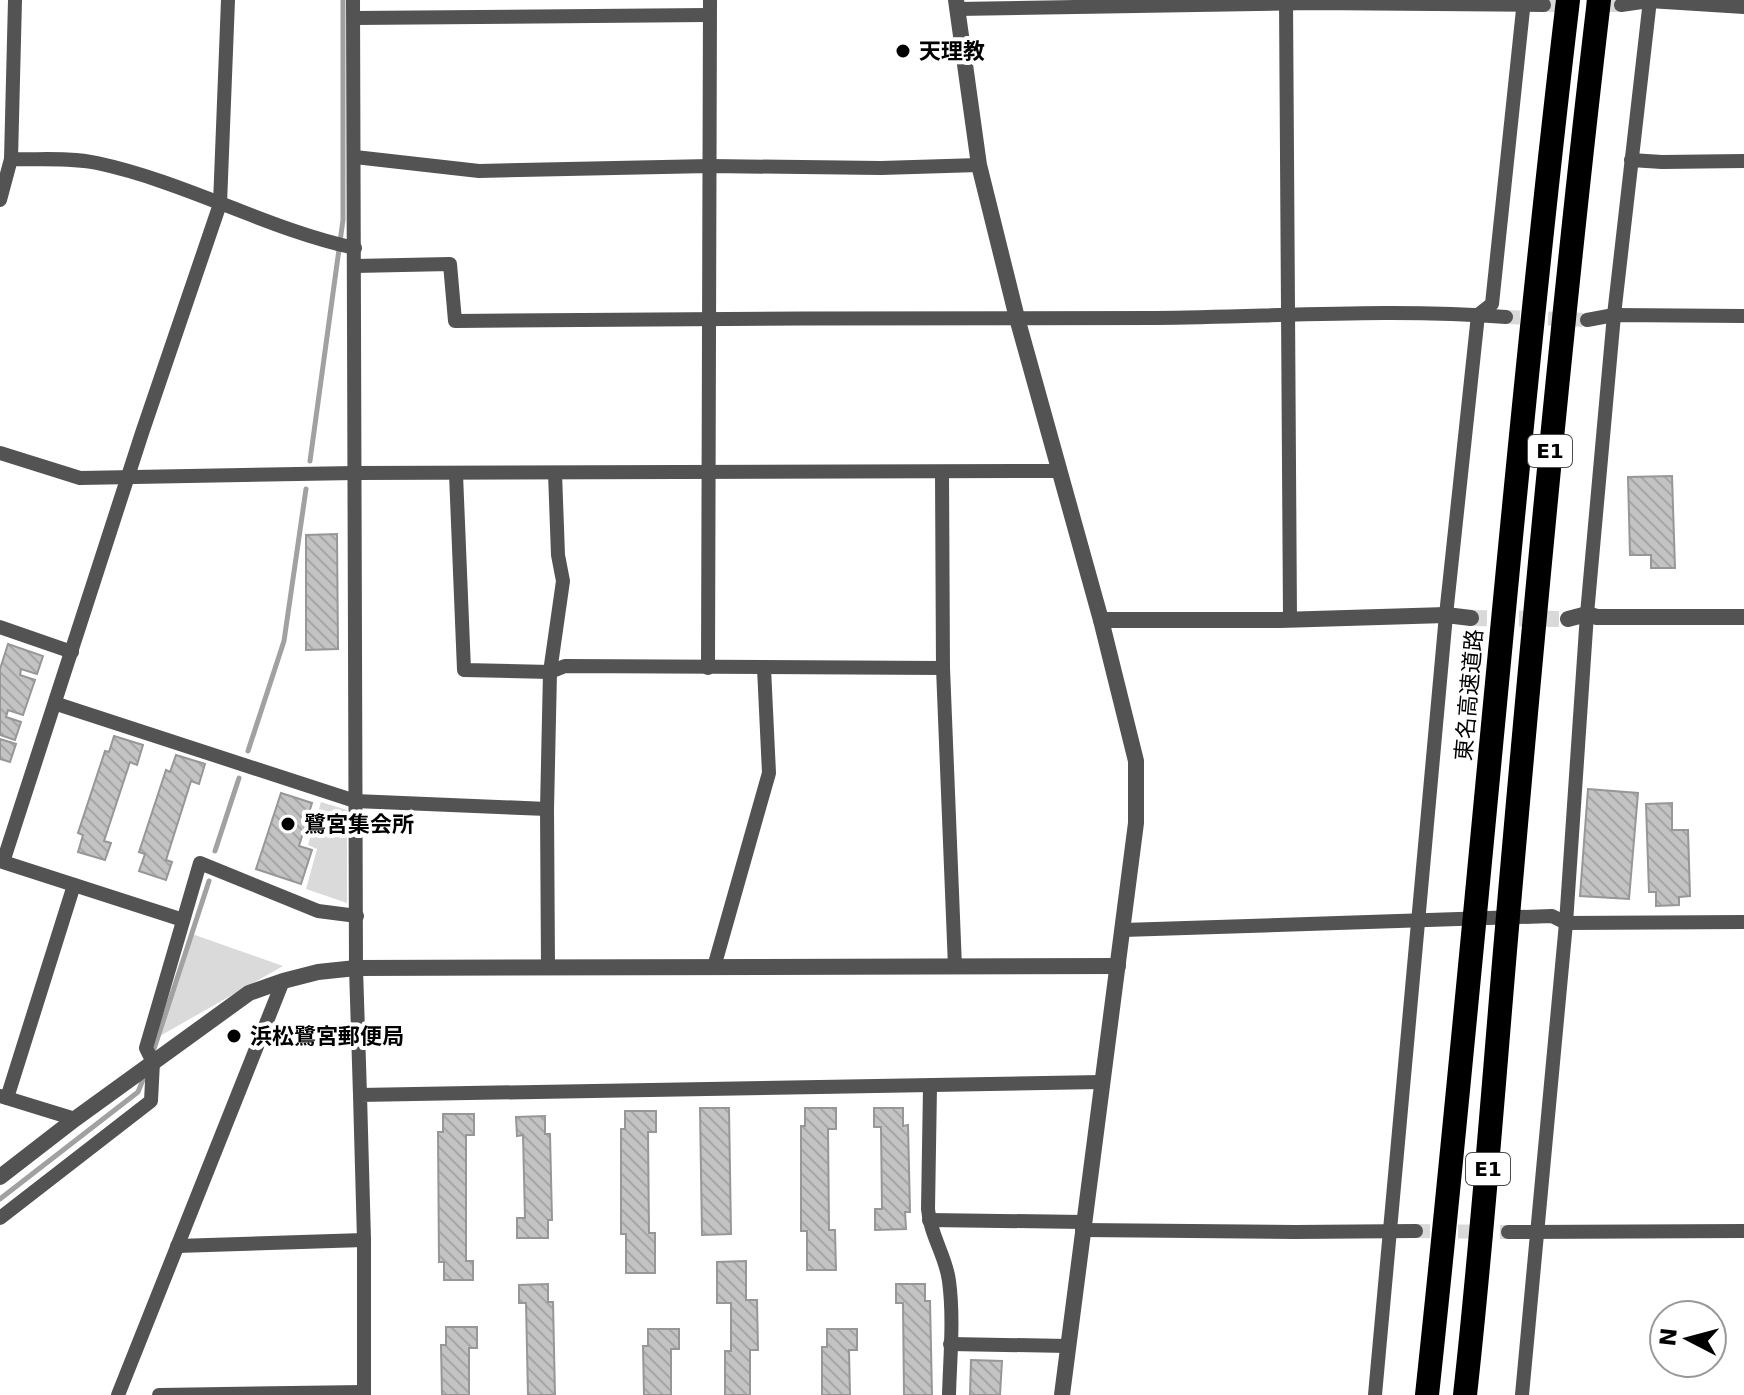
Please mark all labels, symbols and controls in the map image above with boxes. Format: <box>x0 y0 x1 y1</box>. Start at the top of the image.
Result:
place label: 天理教 <box>919 39 985 64</box>
marker: 天理教 <box>894 42 912 60</box>
road number: E1 <box>1528 435 1572 467</box>
street label: 東名高速道路 <box>1451 628 1487 762</box>
place label: 鷺宮集会所 <box>304 812 414 837</box>
marker: 鷺宮集会所 <box>279 815 297 833</box>
place label: 浜松鷺宮郵便局 <box>250 1024 404 1049</box>
marker: 浜松鷺宮郵便局 <box>225 1027 243 1045</box>
road number: E1 <box>1466 1153 1510 1185</box>
north arrow <box>1648 1299 1728 1379</box>
text: N <box>1655 1326 1682 1347</box>

